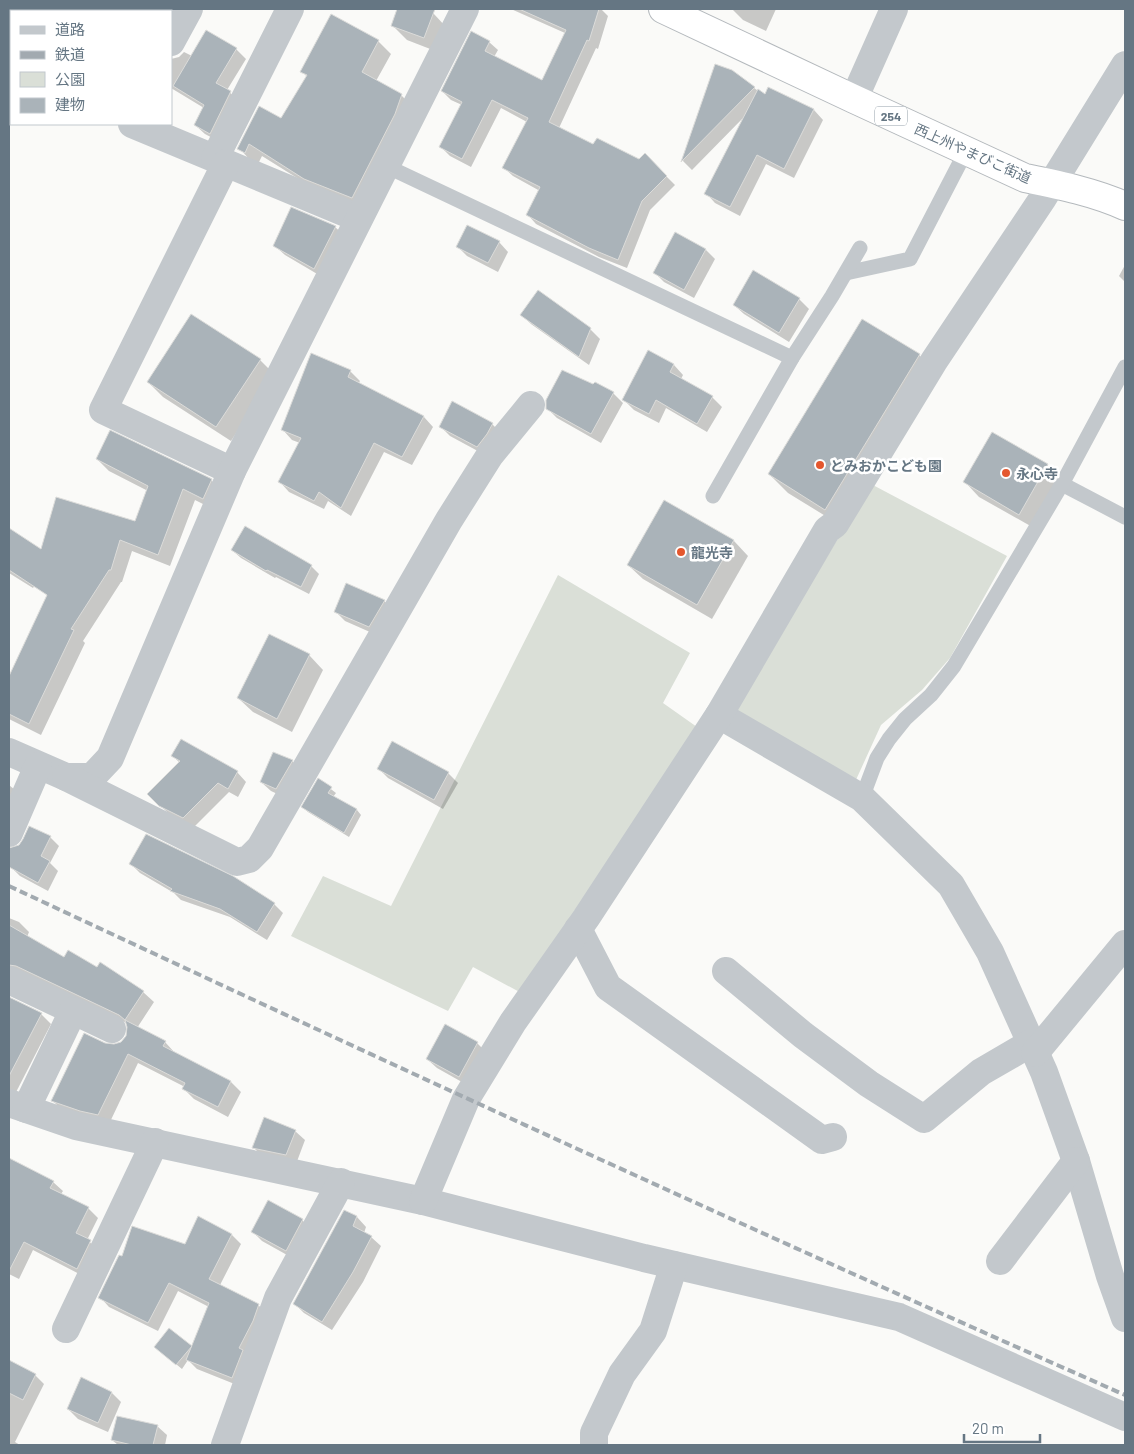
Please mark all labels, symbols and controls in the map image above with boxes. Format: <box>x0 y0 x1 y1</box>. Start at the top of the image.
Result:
legend <box>10 10 172 125</box>
text: 道路 <box>55 20 85 38</box>
text: 鉄道 <box>55 45 85 63</box>
text: 公園 <box>55 70 85 88</box>
text: 建物 <box>55 95 85 113</box>
road number: 254 <box>875 106 907 125</box>
street label: 西上州やまびこ街道 <box>912 120 1034 186</box>
place label: とみおかこども園 <box>830 457 942 474</box>
marker: とみおかこども園 <box>814 459 826 471</box>
place label: 永心寺 <box>1016 465 1058 482</box>
marker: 永心寺 <box>1000 467 1012 479</box>
place label: 龍光寺 <box>691 544 733 561</box>
marker: 龍光寺 <box>675 546 687 558</box>
scale bar <box>964 1412 1040 1444</box>
text: 20 m <box>972 1419 1004 1437</box>

